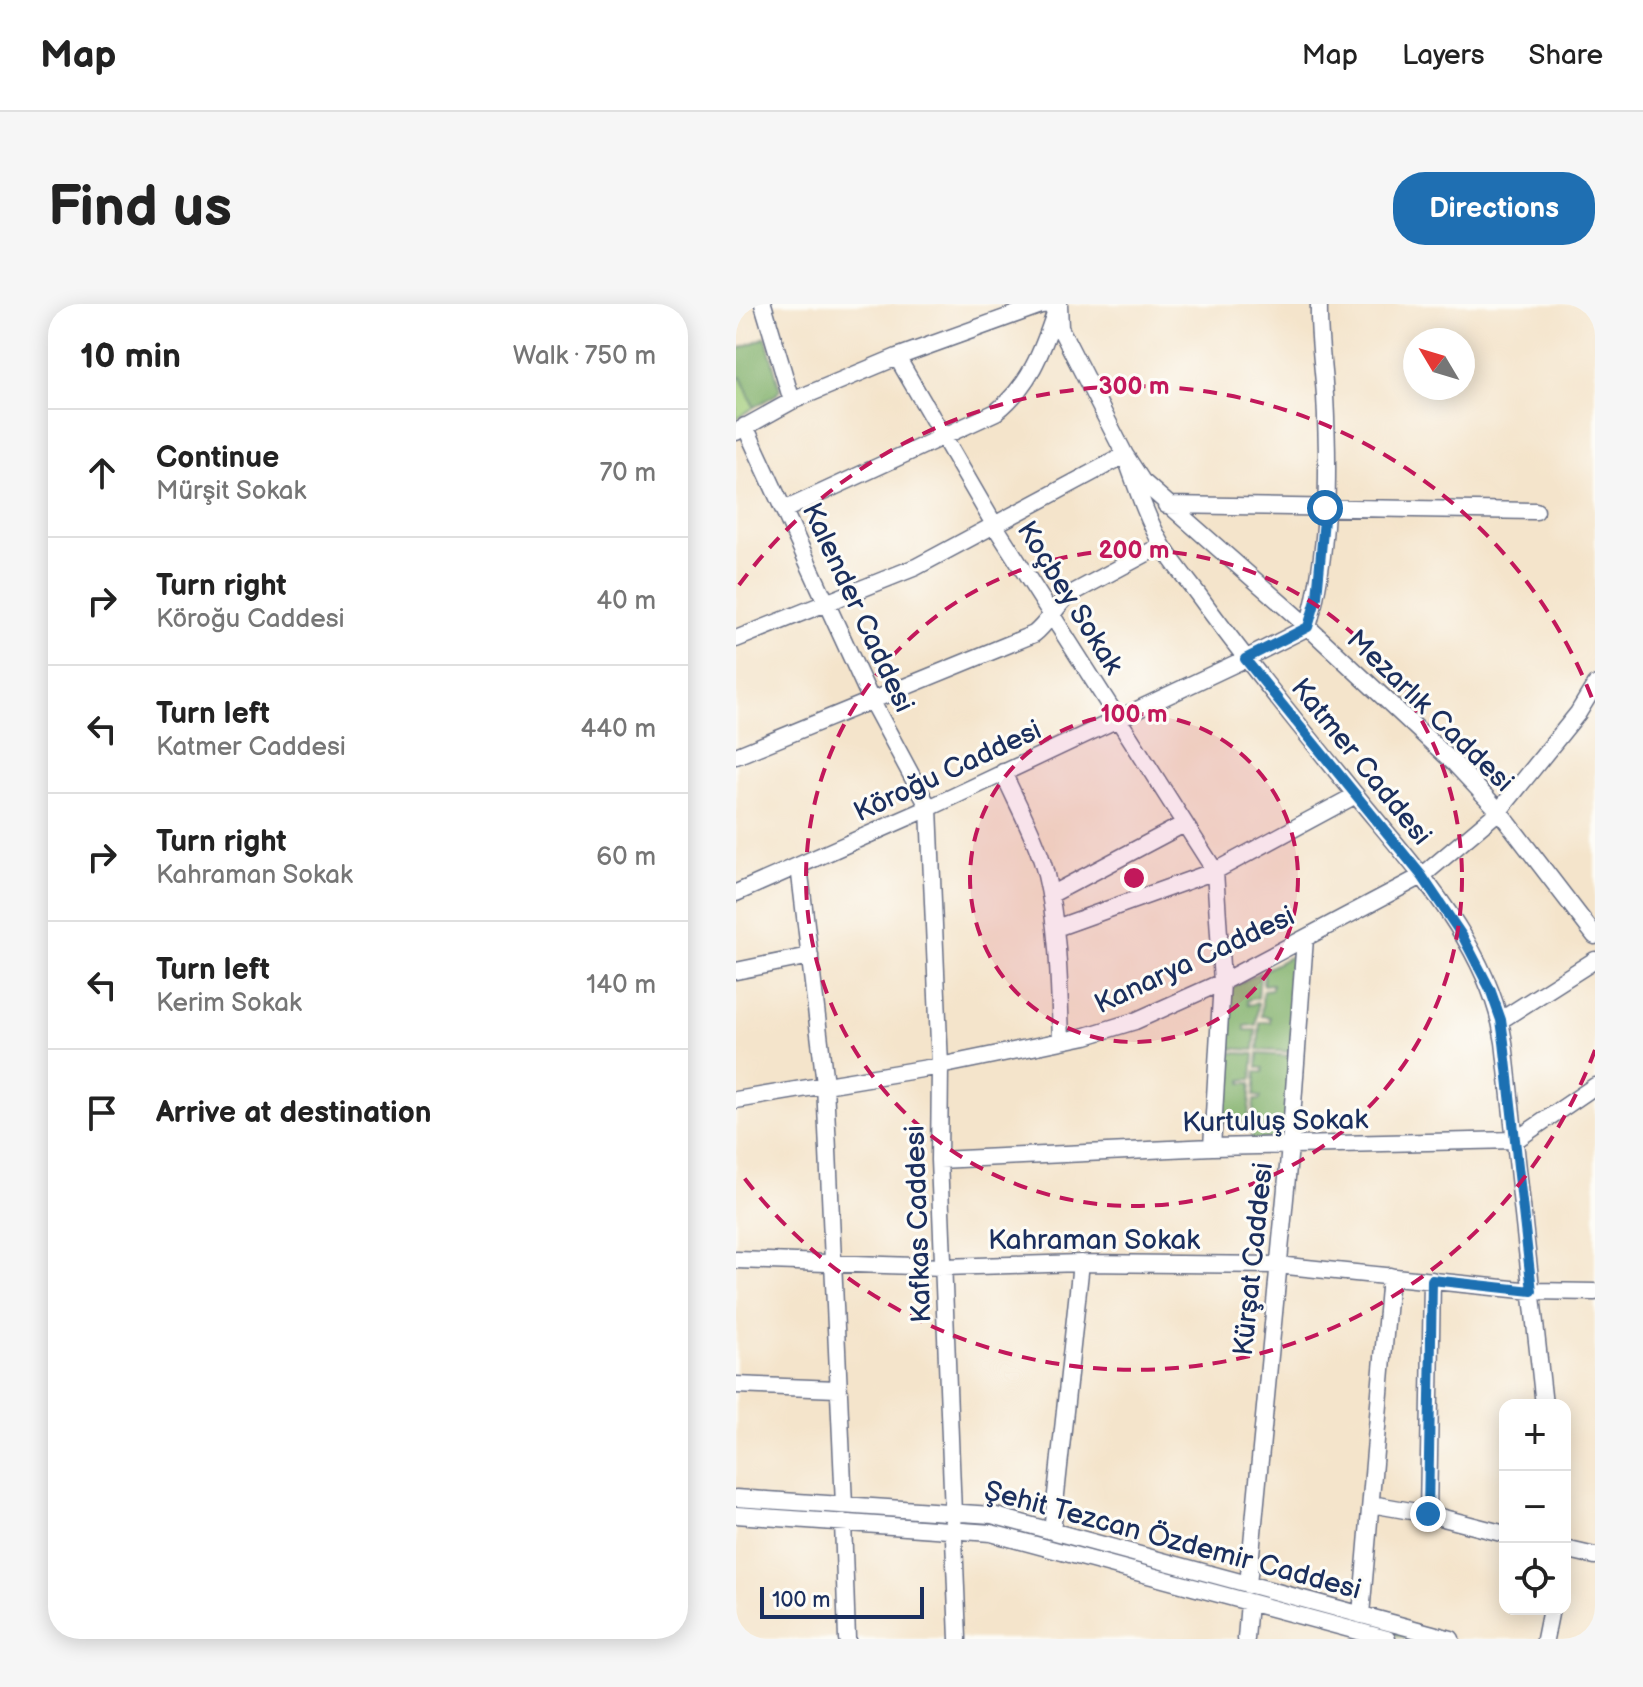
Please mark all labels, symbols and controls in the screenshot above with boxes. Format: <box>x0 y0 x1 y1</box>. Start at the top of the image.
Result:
text: Map <box>40 33 116 78</box>
text: Map <box>1302 39 1358 72</box>
text: Layers <box>1402 39 1485 72</box>
text: Share <box>1529 39 1603 72</box>
button: Directions <box>1393 172 1595 245</box>
text: Find us <box>48 175 232 242</box>
north arrow <box>1403 328 1475 400</box>
text: 10 min <box>80 336 181 377</box>
text: Walk · 750 m <box>513 341 656 372</box>
text: 300 m <box>1099 372 1169 401</box>
text: Continue <box>156 440 279 476</box>
icon: ahead <box>80 451 124 495</box>
text: 70 m <box>599 458 656 489</box>
text: Mürşit Sokak <box>156 476 306 507</box>
route start <box>1307 490 1343 526</box>
street label: Kalender Caddesi <box>795 498 921 718</box>
street label: Koçbey Sokak <box>1010 515 1130 681</box>
text: 200 m <box>1099 536 1169 565</box>
text: Turn right <box>156 568 287 604</box>
icon: right <box>80 579 124 623</box>
text: 40 m <box>596 586 656 617</box>
text: Köroğu Caddesi <box>156 604 345 635</box>
street label: Mezarlık Caddesi <box>1340 623 1520 799</box>
street label: Katmer Caddesi <box>1284 672 1438 852</box>
text: Turn left <box>156 696 270 732</box>
text: 100 m <box>1101 700 1167 729</box>
icon: left <box>80 707 124 751</box>
street label: Köroğu Caddesi <box>849 713 1047 829</box>
text: 440 m <box>580 714 656 745</box>
text: Katmer Caddesi <box>156 732 346 763</box>
text: Turn right <box>156 824 287 860</box>
icon: right <box>80 835 124 879</box>
text: 60 m <box>596 842 656 873</box>
text: Kahraman Sokak <box>156 860 353 891</box>
centre of rings <box>1120 864 1148 892</box>
street label: Kanarya Caddesi <box>1089 900 1300 1021</box>
text: Turn left <box>156 952 270 988</box>
icon: left <box>80 963 124 1007</box>
text: 140 m <box>586 970 656 1001</box>
text: Kerim Sokak <box>156 988 302 1019</box>
icon: arrive <box>80 1091 124 1135</box>
text: Arrive at destination <box>156 1095 432 1131</box>
street label: Kurtuluş Sokak <box>1182 1103 1369 1140</box>
street label: Kafkas Caddesi <box>899 1125 938 1323</box>
street label: Kürşat Caddesi <box>1227 1161 1280 1357</box>
street label: Kahraman Sokak <box>988 1224 1200 1257</box>
map controls <box>1499 1399 1571 1615</box>
button: + <box>1499 1399 1571 1471</box>
button: − <box>1499 1471 1571 1543</box>
street label: Şehit Tezcan Özdemir Caddesi <box>981 1473 1365 1607</box>
route end <box>1410 1496 1446 1532</box>
button: locate <box>1499 1543 1571 1615</box>
scale bar <box>760 1583 924 1619</box>
text: 100 m <box>772 1587 831 1614</box>

